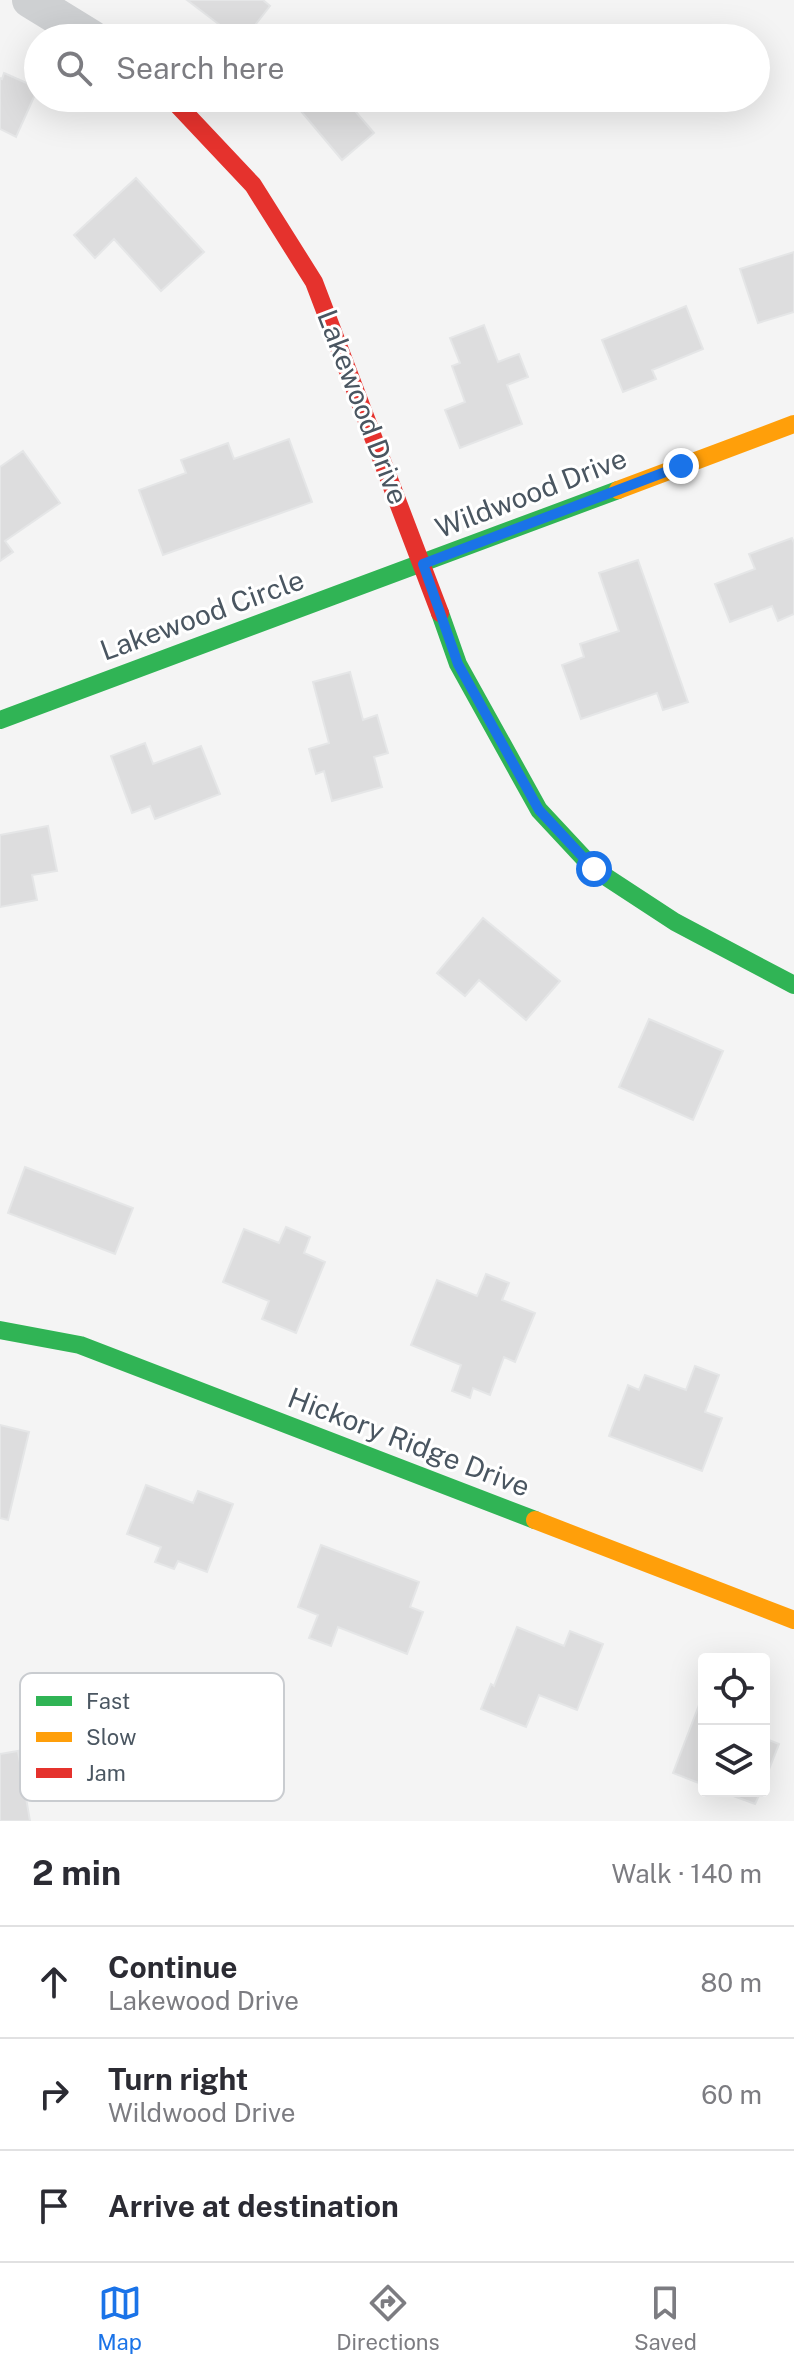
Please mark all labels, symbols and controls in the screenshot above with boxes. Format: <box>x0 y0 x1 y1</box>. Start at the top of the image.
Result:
search box <box>24 24 770 112</box>
icon: search <box>52 46 96 90</box>
text: Search here <box>116 50 284 86</box>
street label: Lakewood Drive <box>311 305 416 509</box>
street label: Wildwood Drive <box>431 441 631 544</box>
route end <box>663 448 699 484</box>
street label: Lakewood Circle <box>95 562 308 667</box>
route start <box>576 851 612 887</box>
street label: Hickory Ridge Drive <box>284 1380 535 1503</box>
map controls <box>698 1653 770 1797</box>
button: locate <box>698 1653 770 1725</box>
legend <box>20 1673 284 1801</box>
text: Fast <box>86 1688 130 1714</box>
text: Slow <box>86 1724 136 1750</box>
button: layers <box>698 1725 770 1797</box>
text: Jam <box>86 1760 126 1786</box>
text: 2 min <box>32 1853 121 1893</box>
text: Walk · 140 m <box>612 1858 762 1889</box>
text: Continue <box>108 1949 238 1985</box>
icon: ahead <box>32 1960 76 2004</box>
text: 80 m <box>701 1967 762 1998</box>
text: Lakewood Drive <box>108 1985 299 2016</box>
text: Turn right <box>108 2061 248 2097</box>
icon: right <box>32 2072 76 2116</box>
text: 60 m <box>701 2079 762 2110</box>
text: Wildwood Drive <box>108 2097 296 2128</box>
icon: arrive <box>32 2184 76 2228</box>
text: Arrive at destination <box>108 2188 399 2224</box>
tab: Map <box>97 2281 142 2355</box>
tab: Directions <box>336 2281 440 2355</box>
tab: Saved <box>634 2281 697 2355</box>

